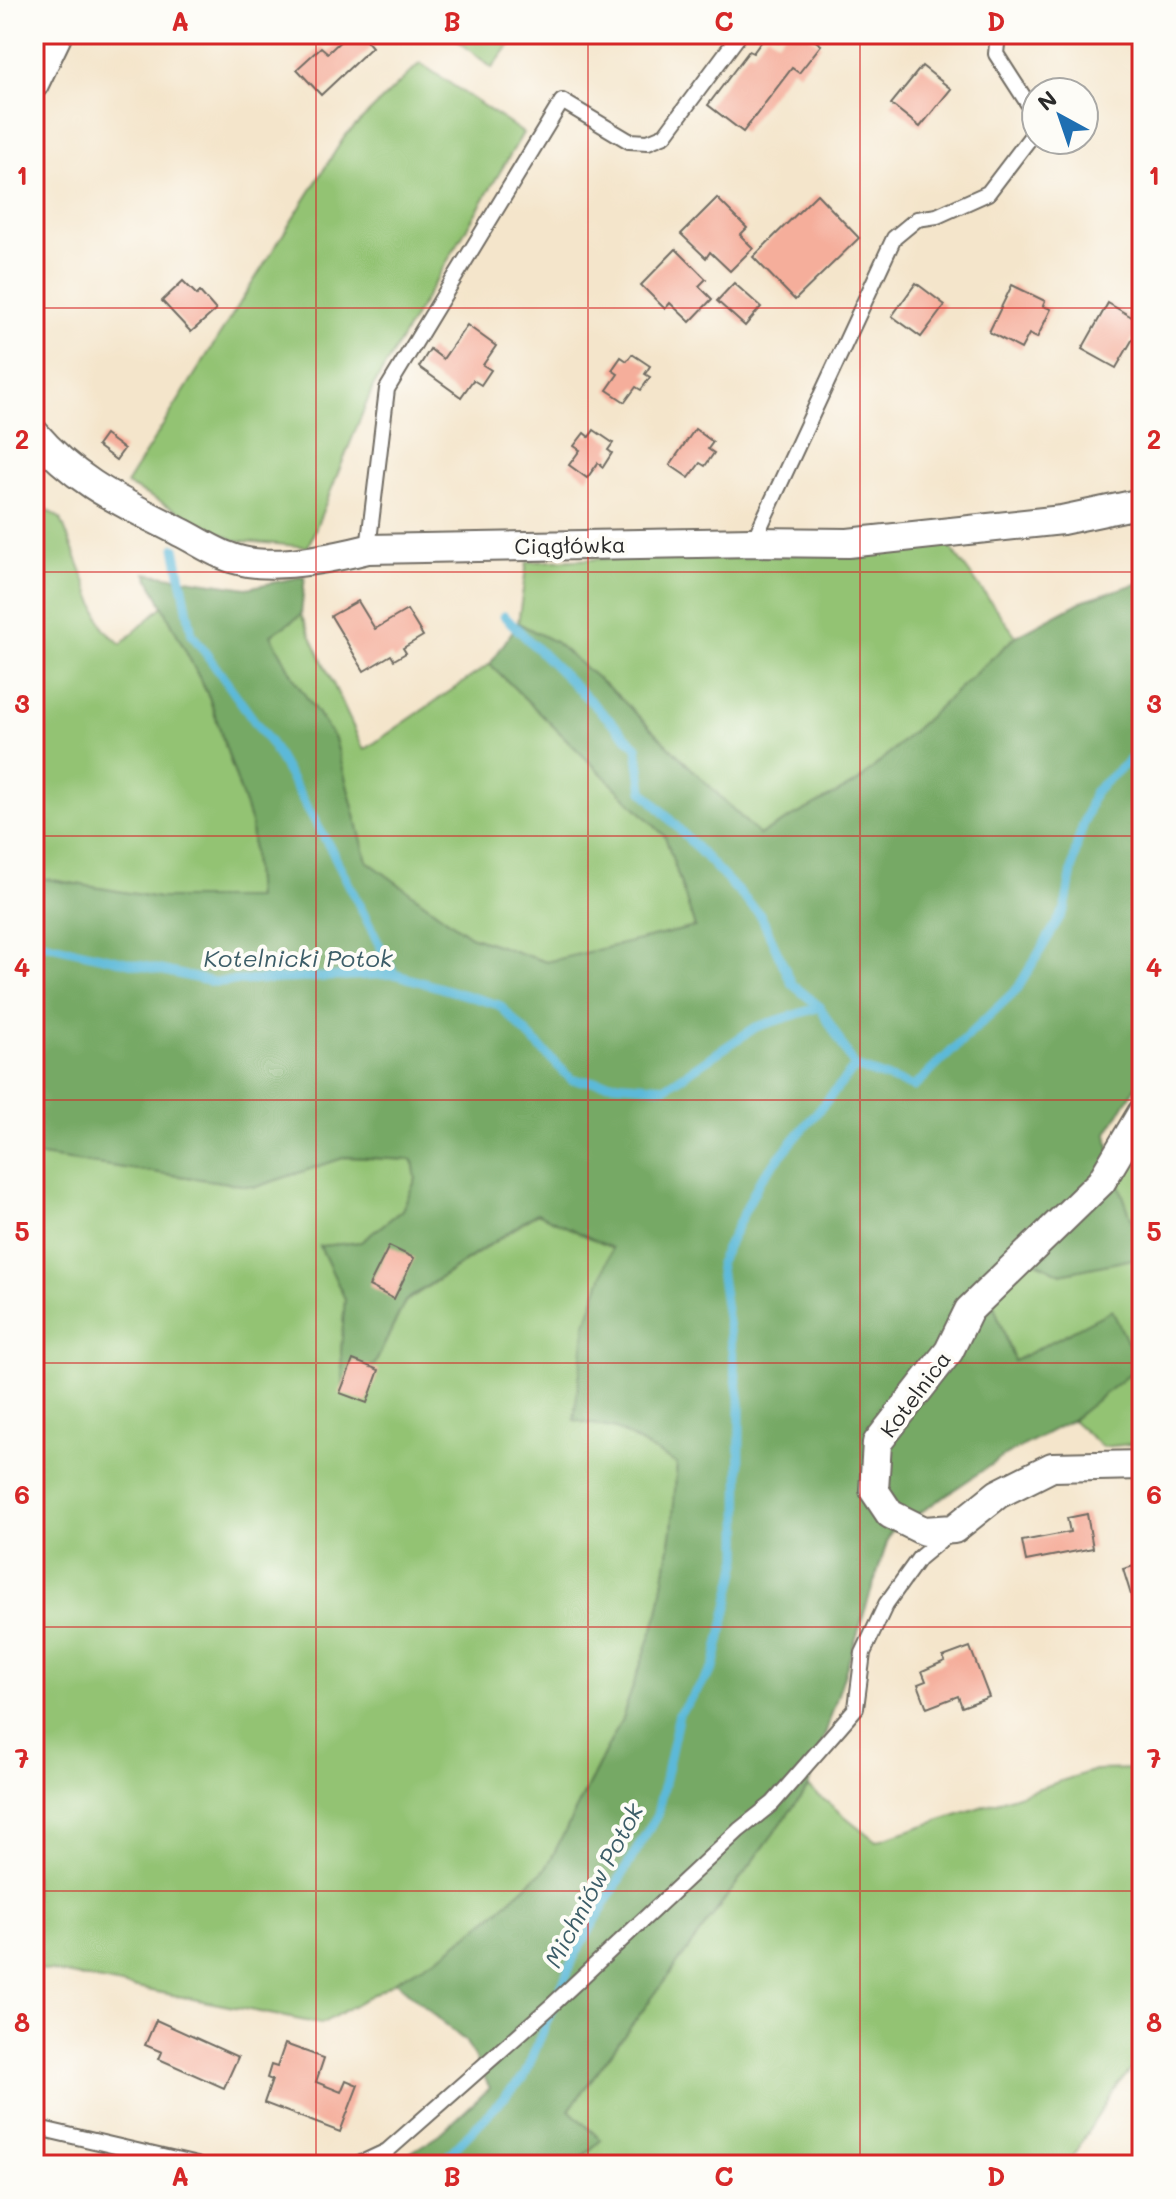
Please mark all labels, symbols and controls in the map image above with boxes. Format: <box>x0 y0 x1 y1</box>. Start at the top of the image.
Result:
text: A <box>171 4 189 38</box>
text: B <box>443 4 461 38</box>
text: C <box>714 4 734 38</box>
text: D <box>987 4 1005 38</box>
north arrow <box>1020 76 1100 156</box>
text: N <box>1031 84 1063 117</box>
text: 1 <box>16 158 28 192</box>
text: 1 <box>1148 158 1160 192</box>
text: 2 <box>15 422 29 456</box>
text: 2 <box>1147 422 1161 456</box>
street label: Ciągłówka <box>514 530 626 560</box>
text: 3 <box>14 686 30 720</box>
text: 3 <box>1146 686 1162 720</box>
water label: Kotelnicki Potok <box>203 942 394 973</box>
text: 4 <box>14 950 30 984</box>
text: 4 <box>1146 950 1162 984</box>
text: 5 <box>14 1214 30 1248</box>
text: 5 <box>1146 1214 1162 1248</box>
street label: Kotelnica <box>873 1345 957 1443</box>
text: 6 <box>14 1477 30 1511</box>
text: 6 <box>1146 1477 1162 1511</box>
text: 7 <box>15 1741 29 1775</box>
text: 7 <box>1147 1741 1161 1775</box>
water label: Michniów Potok <box>537 1796 650 1973</box>
text: 8 <box>14 2005 30 2039</box>
text: 8 <box>1146 2005 1162 2039</box>
text: A <box>171 2159 189 2193</box>
text: B <box>443 2159 461 2193</box>
text: C <box>714 2159 734 2193</box>
text: D <box>987 2159 1005 2193</box>

